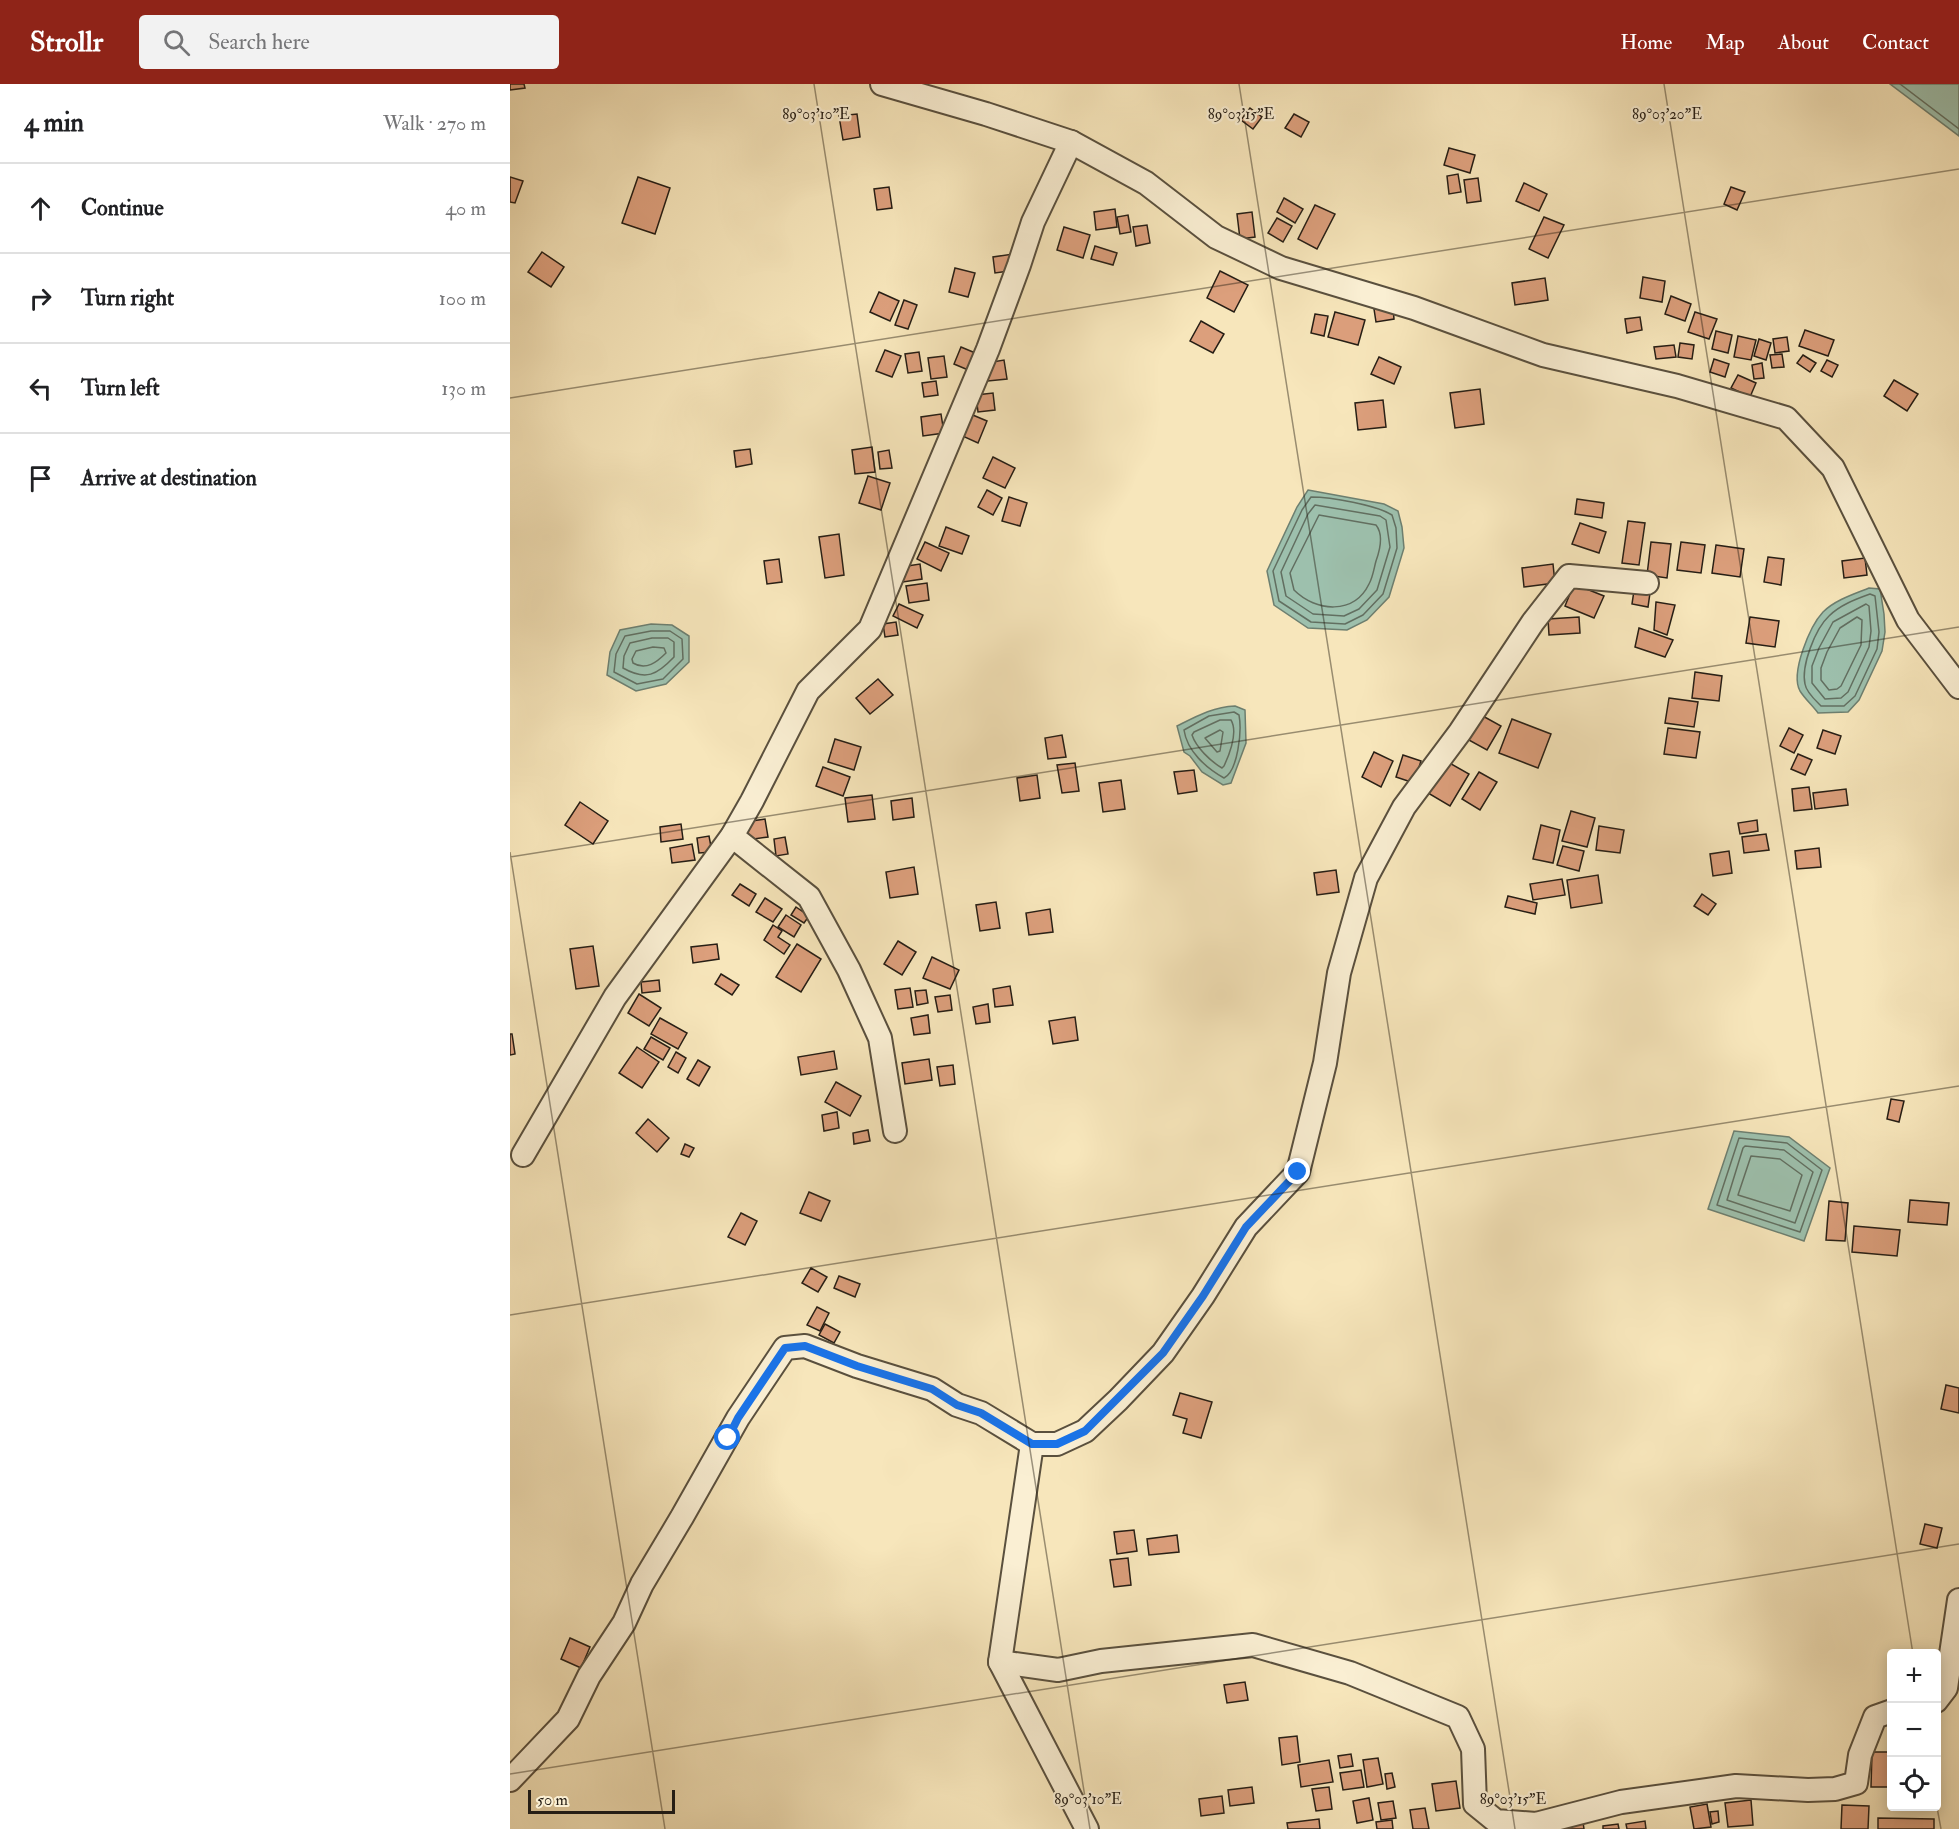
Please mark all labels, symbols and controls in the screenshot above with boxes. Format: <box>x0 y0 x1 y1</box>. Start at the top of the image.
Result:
search box <box>139 15 559 69</box>
text: Strollr <box>30 25 103 60</box>
icon: search <box>160 26 193 59</box>
text: Search here <box>208 28 310 56</box>
text: Home <box>1620 29 1672 56</box>
text: Map <box>1705 29 1745 56</box>
text: About <box>1778 29 1829 56</box>
text: Contact <box>1862 29 1929 56</box>
text: 89°03'10"E <box>782 105 850 124</box>
text: 89°03'15"E <box>1208 105 1274 124</box>
text: 89°03'20"E <box>1632 105 1702 124</box>
text: 4 min <box>24 107 84 139</box>
text: Walk · 270 m <box>383 111 486 136</box>
icon: ahead <box>24 192 57 225</box>
text: Continue <box>81 194 164 222</box>
text: 40 m <box>445 196 486 221</box>
icon: right <box>24 282 57 315</box>
text: Turn right <box>81 284 174 312</box>
text: 100 m <box>439 286 486 311</box>
icon: left <box>24 372 57 405</box>
text: Turn left <box>81 374 160 402</box>
text: 130 m <box>441 376 486 401</box>
icon: arrive <box>24 462 57 495</box>
text: Arrive at destination <box>81 464 257 492</box>
route end <box>1284 1158 1310 1184</box>
route start <box>714 1424 740 1450</box>
map controls <box>1887 1649 1941 1811</box>
button: + <box>1887 1649 1941 1703</box>
button: − <box>1887 1703 1941 1757</box>
button: locate <box>1887 1757 1941 1811</box>
scale bar <box>528 1787 675 1814</box>
text: 50 m <box>537 1790 568 1810</box>
text: 89°03'10"E <box>1054 1790 1122 1809</box>
text: 89°03'15"E <box>1480 1790 1546 1809</box>

